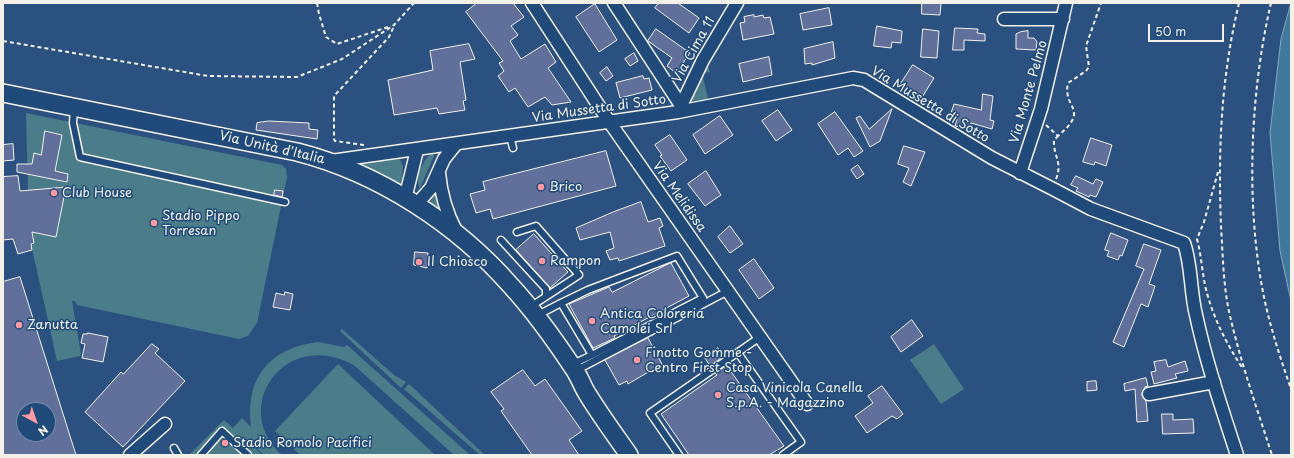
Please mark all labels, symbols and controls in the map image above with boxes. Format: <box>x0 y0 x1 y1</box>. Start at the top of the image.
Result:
street label: Via Cima 11 <box>669 14 719 86</box>
scale bar <box>1150 16 1226 42</box>
text: 50 m <box>1155 22 1186 40</box>
street label: Via Monte Pelmo <box>1007 39 1051 145</box>
street label: Via Mussetta di Sotto <box>868 64 992 146</box>
street label: Via Mussetta di Sotto <box>531 92 667 126</box>
street label: Via Unità d'Italia <box>218 128 326 168</box>
street label: Via Melidissa <box>649 159 709 235</box>
place label: Brico <box>549 179 582 195</box>
marker: Brico <box>536 182 546 192</box>
place label: Club House <box>62 185 132 201</box>
marker: Club House <box>49 188 59 198</box>
place label: Stadio Pippo Torresan <box>162 208 240 239</box>
marker: Stadio Pippo Torresan <box>149 218 159 228</box>
place label: Rampon <box>550 253 601 269</box>
place label: Il Chiosco <box>427 254 487 270</box>
marker: Rampon <box>537 256 547 266</box>
marker: Il Chiosco <box>414 257 424 267</box>
place label: Antica Coloreria Camolei Srl <box>600 306 704 337</box>
marker: Antica Coloreria Camolei Srl <box>587 316 597 326</box>
place label: Zanutta <box>27 317 78 333</box>
marker: Zanutta <box>14 320 24 330</box>
place label: Finotto Gomme - Centro First Stop <box>645 345 752 376</box>
marker: Finotto Gomme - Centro First Stop <box>632 355 642 365</box>
place label: Casa Vinicola Canella S.p.A. - Magazzino <box>726 380 863 411</box>
marker: Casa Vinicola Canella S.p.A. - Magazzino <box>713 390 723 400</box>
north arrow <box>16 402 56 442</box>
text: N <box>35 421 52 440</box>
place label: Stadio Romolo Pacifici <box>233 435 372 451</box>
marker: Stadio Romolo Pacifici <box>220 438 230 448</box>

